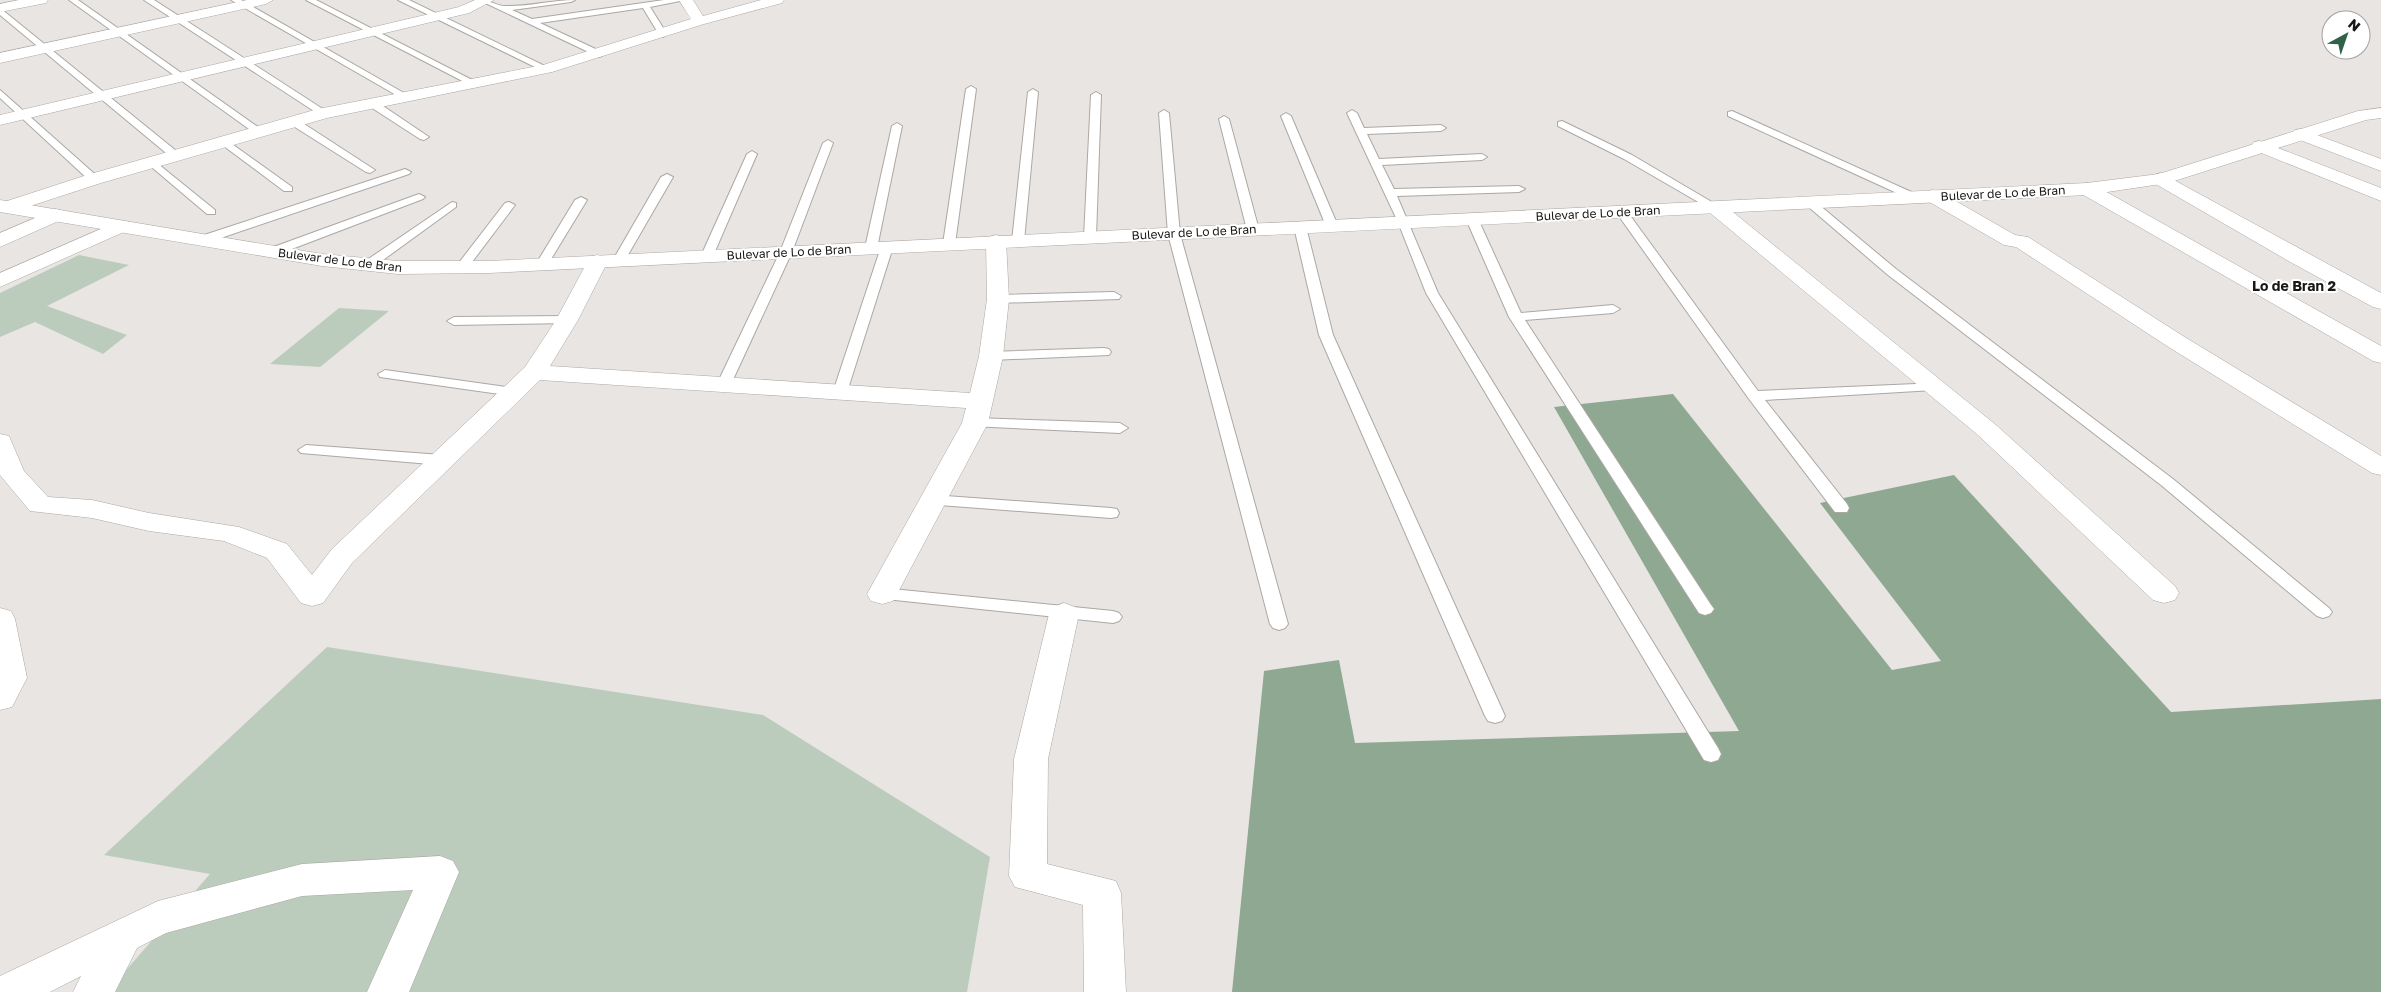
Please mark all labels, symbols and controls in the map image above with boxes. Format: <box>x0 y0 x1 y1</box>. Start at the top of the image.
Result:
north arrow <box>2321 10 2371 60</box>
text: N <box>2345 15 2364 35</box>
street label: Bulevar de Lo de Bran <box>1940 182 2066 204</box>
street label: Bulevar de Lo de Bran <box>1535 202 1661 224</box>
street label: Bulevar de Lo de Bran <box>1131 221 1257 243</box>
street label: Bulevar de Lo de Bran <box>726 241 852 263</box>
street label: Bulevar de Lo de Bran <box>277 245 403 275</box>
district label: Lo de Bran 2 <box>2252 277 2336 294</box>

